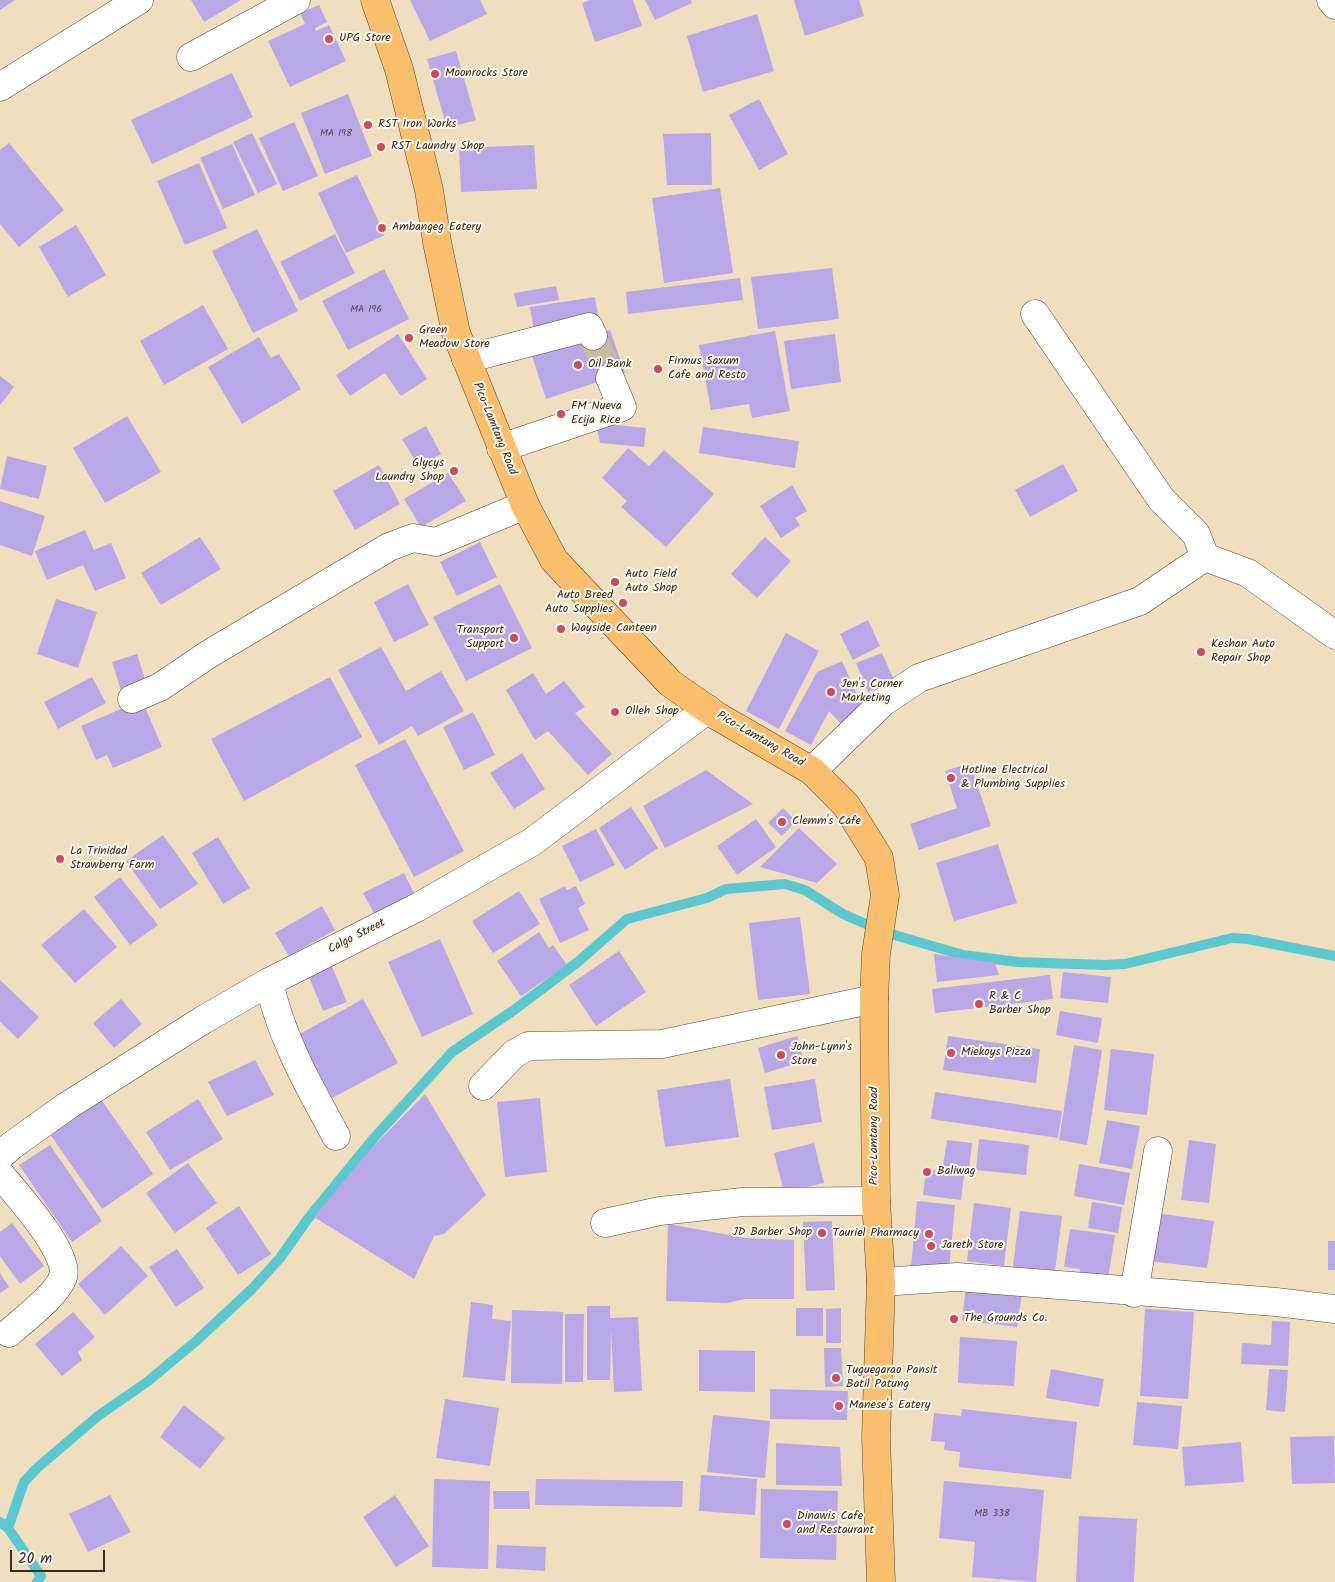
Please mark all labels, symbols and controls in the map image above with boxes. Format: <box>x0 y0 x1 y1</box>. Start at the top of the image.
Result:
place label: UPG Store <box>339 32 391 46</box>
marker: UPG Store <box>323 33 335 45</box>
place label: Moonrocks Store <box>445 67 528 81</box>
marker: Moonrocks Store <box>429 68 441 80</box>
place label: RST Iron Works <box>378 118 456 132</box>
marker: RST Iron Works <box>362 119 374 131</box>
house number: MA 198 <box>320 128 352 140</box>
place label: RST Laundry Shop <box>391 140 484 154</box>
marker: RST Laundry Shop <box>375 141 387 153</box>
place label: Ambangeg Eatery <box>392 221 481 235</box>
marker: Ambangeg Eatery <box>376 222 388 234</box>
house number: MA 196 <box>350 304 382 316</box>
place label: Green Meadow Store <box>419 324 490 352</box>
marker: Green Meadow Store <box>403 332 415 344</box>
place label: Firmus Saxum Cafe and Resto <box>668 355 746 383</box>
place label: Oil Bank <box>588 358 631 372</box>
marker: Oil Bank <box>572 359 584 371</box>
marker: Firmus Saxum Cafe and Resto <box>652 363 664 375</box>
street label: Pico-Lamtang Road <box>469 381 519 477</box>
place label: FM Nueva Ecija Rice <box>571 400 622 428</box>
marker: FM Nueva Ecija Rice <box>555 408 567 420</box>
place label: Glycys Laundry Shop <box>375 457 444 485</box>
marker: Glycys Laundry Shop <box>448 465 460 477</box>
place label: Auto Field Auto Shop <box>625 568 677 596</box>
marker: Auto Field Auto Shop <box>609 576 621 588</box>
place label: Auto Breed Auto Supplies <box>545 589 613 617</box>
marker: Auto Breed Auto Supplies <box>617 597 629 609</box>
place label: Wayside Canteen <box>571 622 657 636</box>
marker: Wayside Canteen <box>555 623 567 635</box>
place label: Transport Support <box>457 624 504 652</box>
marker: Transport Support <box>508 632 520 644</box>
place label: Keshan Auto Repair Shop <box>1211 638 1275 666</box>
marker: Keshan Auto Repair Shop <box>1195 646 1207 658</box>
place label: Jen's Corner Marketing <box>841 678 902 706</box>
marker: Jen's Corner Marketing <box>825 686 837 698</box>
place label: Olleh Shop <box>625 705 679 719</box>
marker: Olleh Shop <box>609 706 621 718</box>
street label: Pico-Lamtang Road <box>714 709 806 771</box>
place label: Hotline Electrical & Plumbing Supplies <box>961 764 1065 792</box>
marker: Hotline Electrical & Plumbing Supplies <box>945 772 957 784</box>
place label: Clemm's Cafe <box>792 815 861 829</box>
marker: Clemm's Cafe <box>776 816 788 828</box>
place label: La Trinidad Strawberry Farm <box>70 845 154 873</box>
marker: La Trinidad Strawberry Farm <box>54 853 66 865</box>
street label: Calgo Street <box>326 916 388 958</box>
place label: R & C Barber Shop <box>989 990 1051 1018</box>
marker: R & C Barber Shop <box>973 998 985 1010</box>
place label: John-Lynn's Store <box>791 1041 852 1069</box>
place label: Miekoys Pizza <box>961 1046 1031 1060</box>
marker: Miekoys Pizza <box>945 1047 957 1059</box>
marker: John-Lynn's Store <box>775 1049 787 1061</box>
street label: Pico-Lamtang Road <box>868 1087 882 1185</box>
place label: Baliwag <box>937 1165 975 1179</box>
marker: Baliwag <box>921 1166 933 1178</box>
place label: JD Barber Shop <box>732 1226 812 1240</box>
marker: JD Barber Shop <box>816 1227 828 1239</box>
place label: Tauriel Pharmacy <box>833 1227 919 1241</box>
marker: Tauriel Pharmacy <box>923 1228 935 1240</box>
place label: Jareth Store <box>941 1239 1003 1253</box>
marker: Jareth Store <box>925 1240 937 1252</box>
place label: The Grounds Co. <box>964 1312 1047 1326</box>
marker: The Grounds Co. <box>948 1313 960 1325</box>
place label: Tuguegarao Pansit Batil Patung <box>846 1364 937 1392</box>
marker: Tuguegarao Pansit Batil Patung <box>830 1372 842 1384</box>
place label: Manese's Eatery <box>849 1399 930 1413</box>
marker: Manese's Eatery <box>833 1400 845 1412</box>
house number: MB 338 <box>974 1508 1010 1520</box>
place label: Dinawis Cafe and Restaurant <box>797 1510 874 1538</box>
marker: Dinawis Cafe and Restaurant <box>781 1518 793 1530</box>
scale bar <box>12 1540 108 1572</box>
text: 20 m <box>18 1547 52 1571</box>

